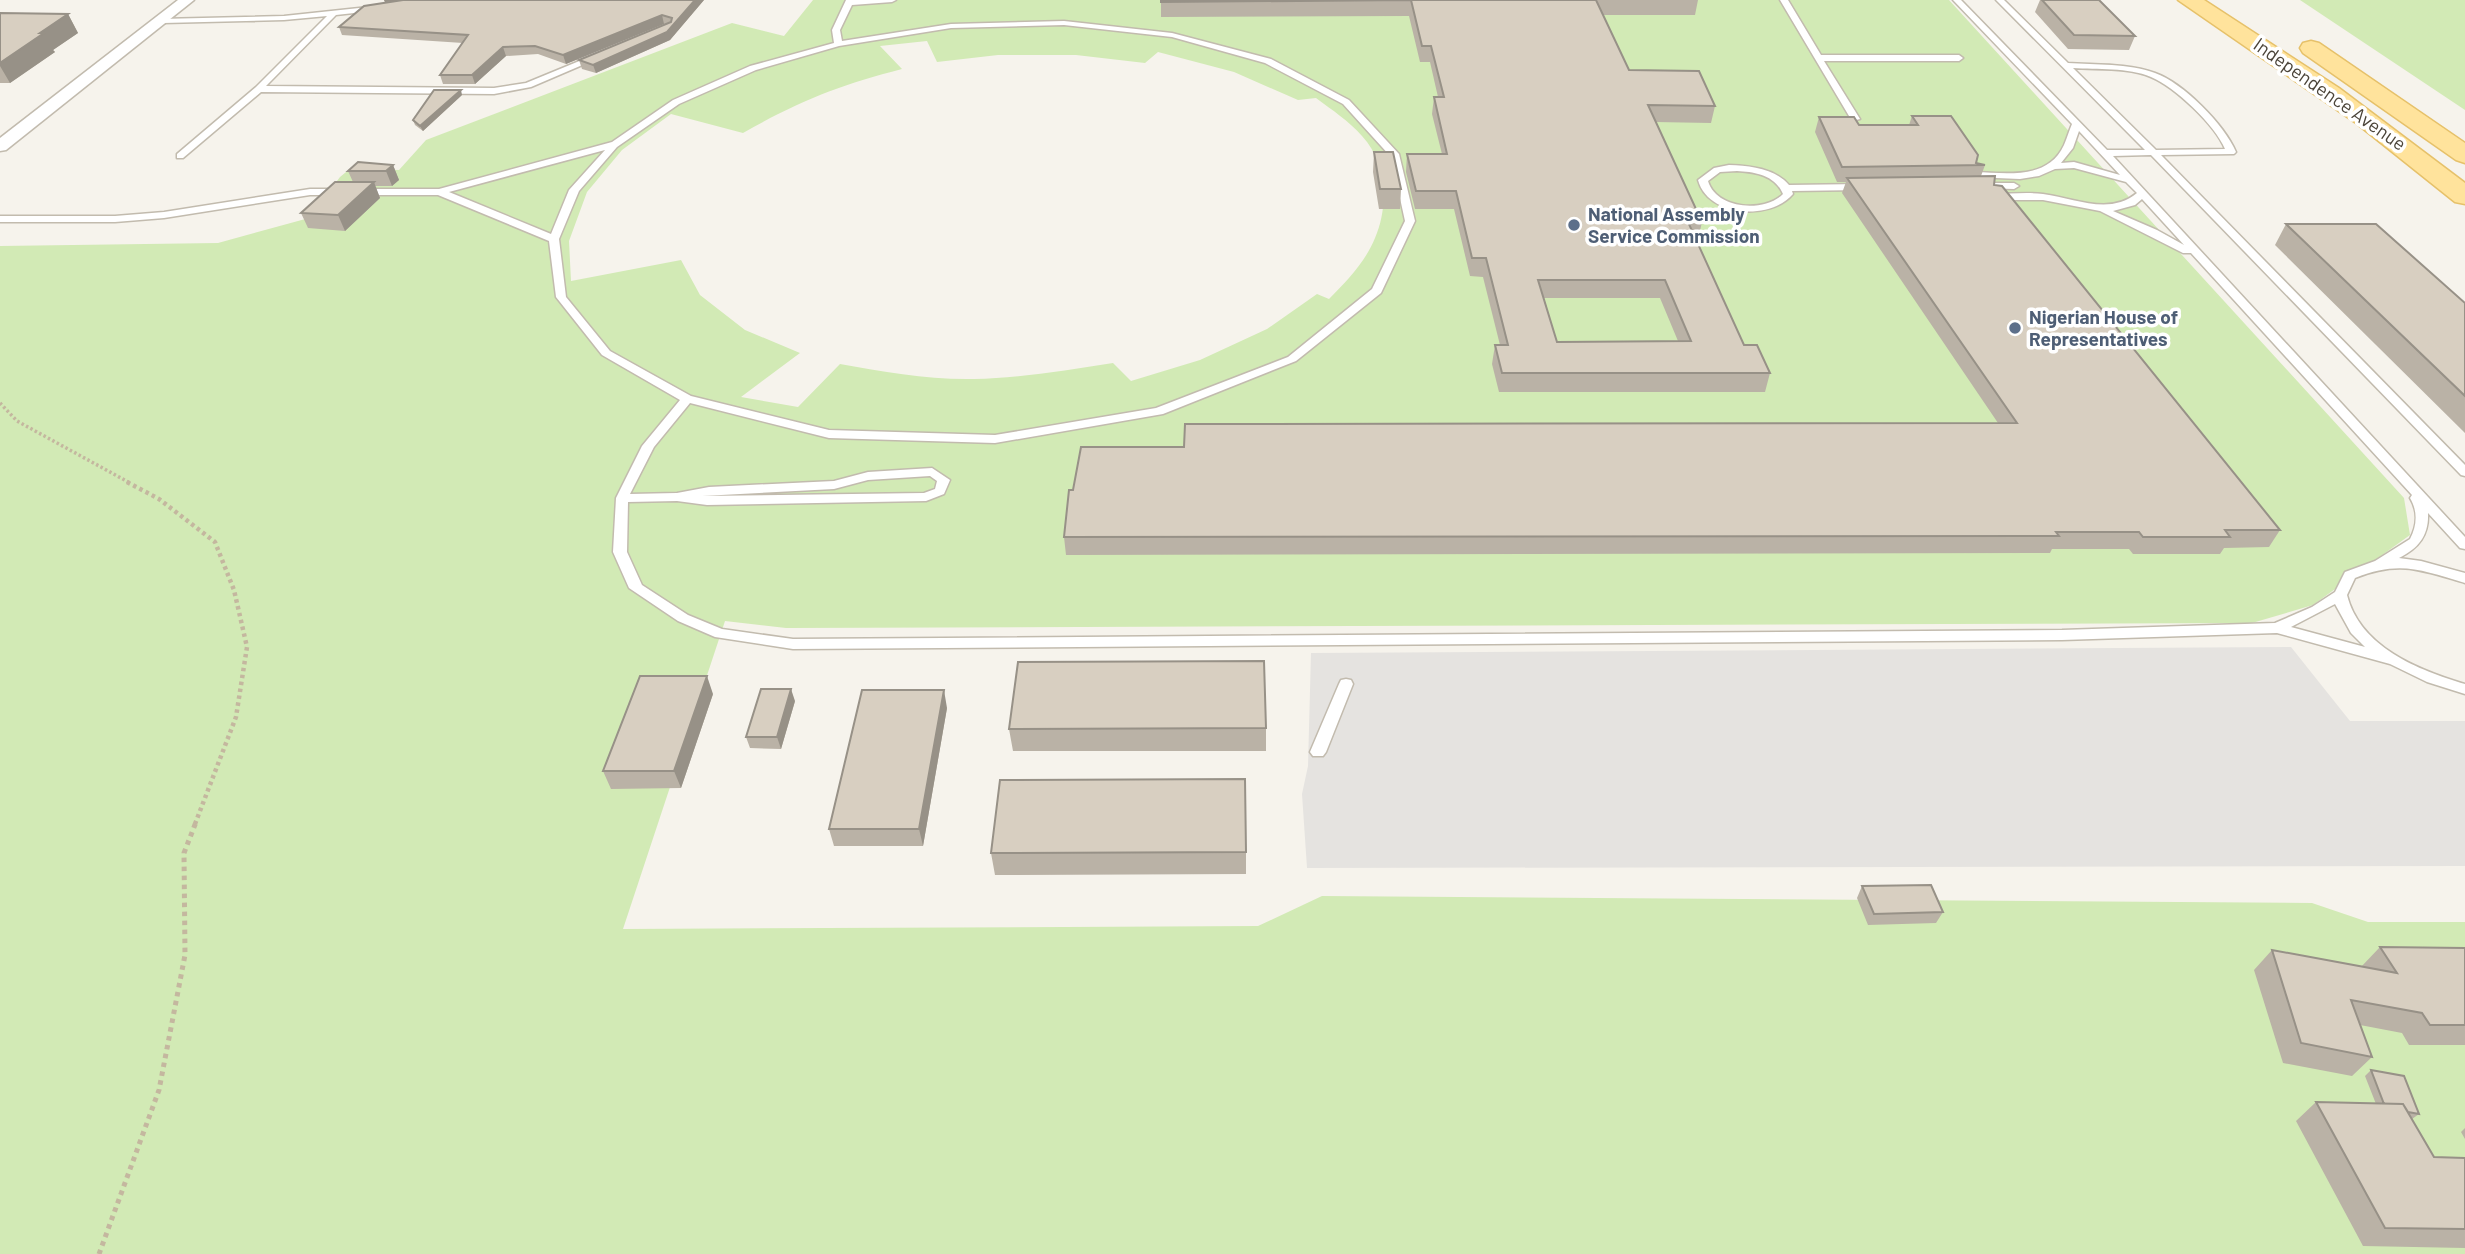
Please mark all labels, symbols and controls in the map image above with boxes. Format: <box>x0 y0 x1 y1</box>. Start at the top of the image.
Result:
street label: Independence Avenue <box>2250 32 2411 155</box>
place label: National Assembly Service Commission <box>1588 202 1760 247</box>
marker: National Assembly Service Commission <box>1566 217 1582 233</box>
place label: Nigerian House of Representatives <box>2029 305 2178 350</box>
marker: Nigerian House of Representatives <box>2007 320 2023 336</box>

